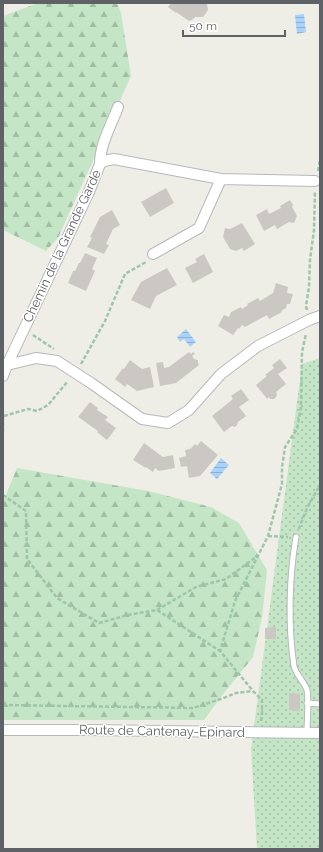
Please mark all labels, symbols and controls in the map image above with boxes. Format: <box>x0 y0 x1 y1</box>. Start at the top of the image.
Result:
scale bar <box>183 12 285 38</box>
text: 50 m <box>189 19 217 33</box>
street label: Chemin de la Grande Garde <box>20 167 104 325</box>
street label: Route de Cantenay-Épinard <box>79 722 245 740</box>

